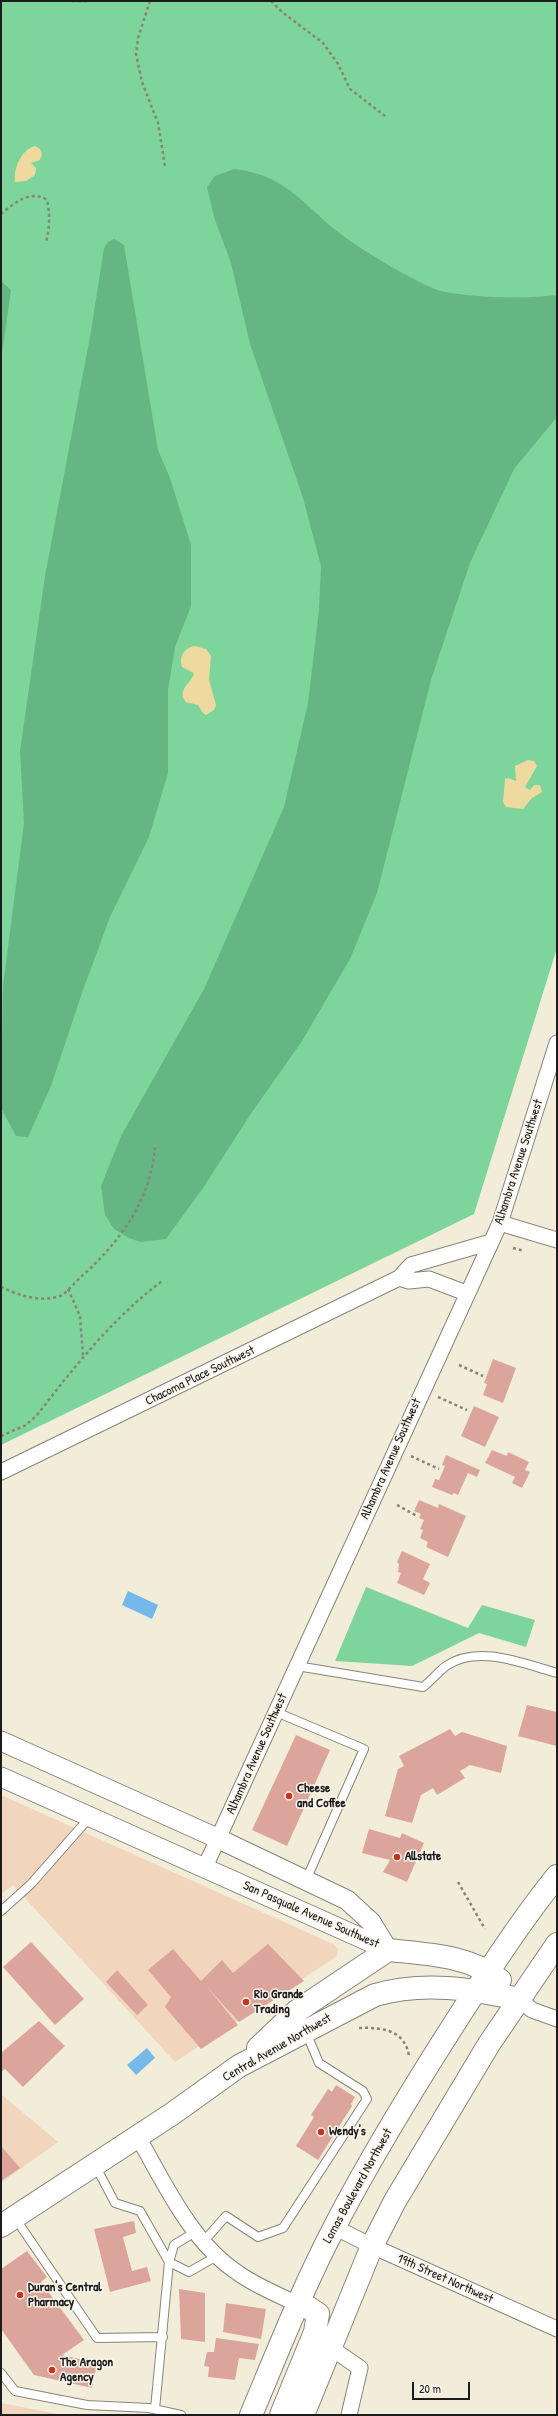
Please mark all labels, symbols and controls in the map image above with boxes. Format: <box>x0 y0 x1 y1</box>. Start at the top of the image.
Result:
street label: Alhambra Avenue Southwest <box>491 1097 547 1227</box>
street label: Chacoma Place Southwest <box>143 1343 257 1409</box>
street label: Alhambra Avenue Southwest <box>357 1396 425 1522</box>
street label: Alhambra Avenue Southwest <box>223 1691 291 1817</box>
place label: Cheese and Coffee <box>297 1781 346 1812</box>
marker: Cheese and Coffee <box>284 1791 294 1801</box>
place label: Allstate <box>405 1849 441 1865</box>
marker: Allstate <box>392 1852 402 1862</box>
street label: San Pasquale Avenue Southwest <box>241 1878 381 1952</box>
place label: Rio Grande Trading <box>254 1987 304 2018</box>
marker: Rio Grande Trading <box>241 1997 251 2007</box>
street label: Central Avenue Northwest <box>220 2011 334 2085</box>
place label: Wendy's <box>329 2124 366 2140</box>
street label: Lomas Boulevard Northwest <box>320 2126 396 2246</box>
marker: Wendy's <box>316 2127 326 2137</box>
street label: 19th Street Northwest <box>395 2251 495 2307</box>
place label: Duran's Central Pharmacy <box>28 2280 102 2311</box>
marker: Duran's Central Pharmacy <box>15 2290 25 2300</box>
place label: The Aragon Agency <box>60 2355 113 2386</box>
marker: The Aragon Agency <box>47 2365 57 2375</box>
scale bar <box>414 2374 472 2400</box>
text: 20 m <box>419 2380 441 2397</box>

